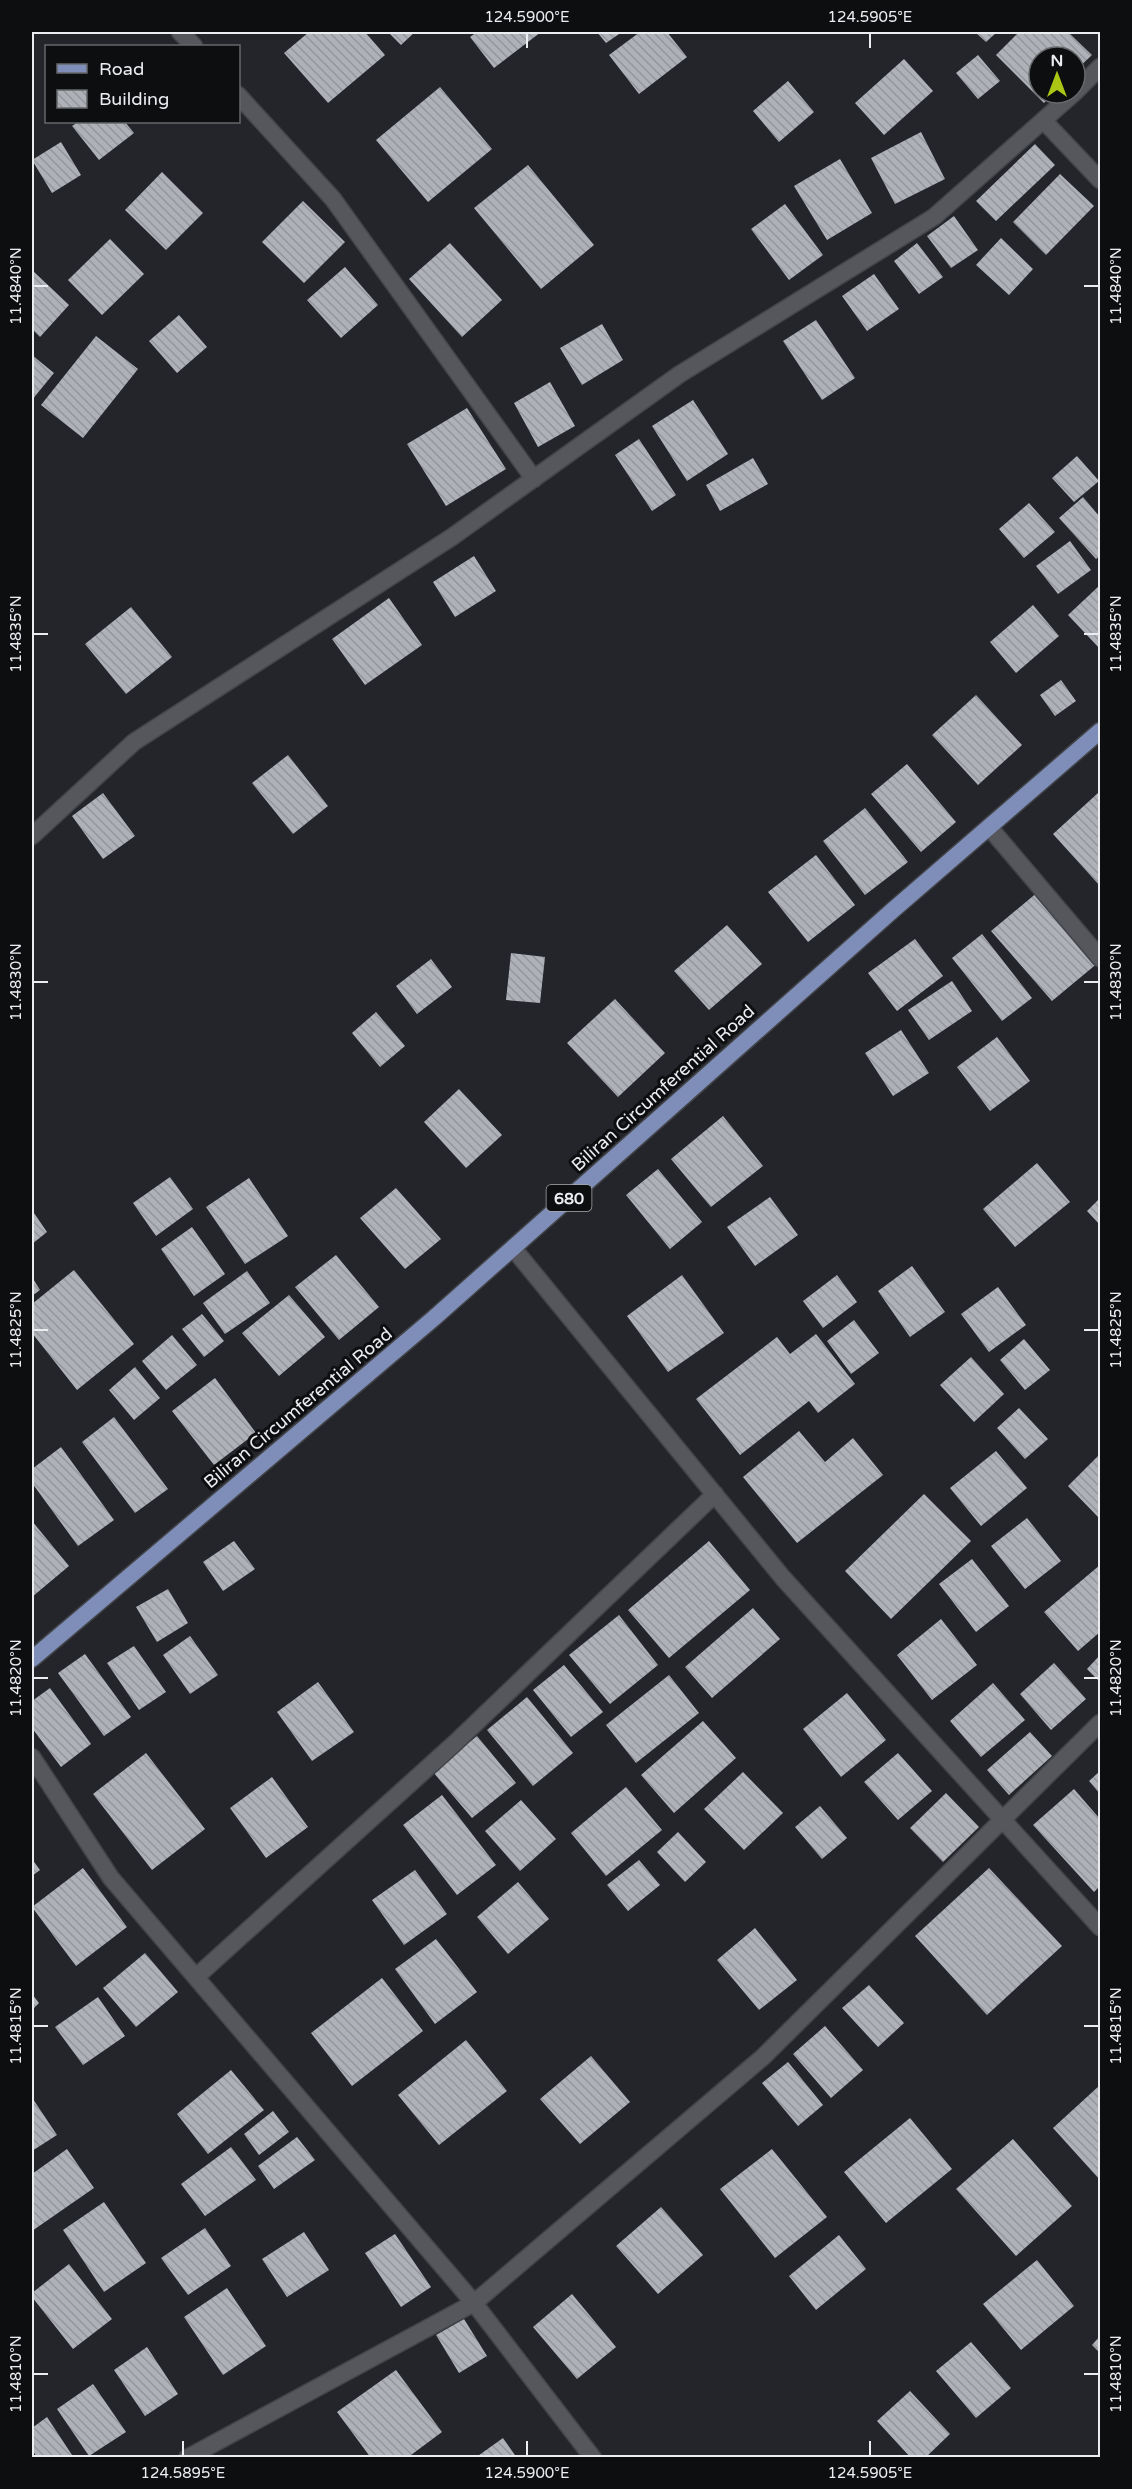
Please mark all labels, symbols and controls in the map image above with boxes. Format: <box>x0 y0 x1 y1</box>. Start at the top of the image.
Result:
text: 124.5900°E <box>484 8 570 26</box>
text: 124.5905°E <box>828 8 912 26</box>
legend <box>45 45 240 123</box>
north arrow <box>1027 45 1087 105</box>
text: N <box>1051 51 1063 71</box>
text: Road <box>99 58 144 80</box>
text: Building <box>99 88 169 110</box>
text: 11.4840°N <box>7 247 25 325</box>
text: 11.4840°N <box>1107 247 1125 325</box>
text: 11.4835°N <box>7 595 25 673</box>
text: 11.4835°N <box>1107 595 1125 673</box>
text: 11.4830°N <box>7 943 25 1021</box>
text: 11.4830°N <box>1107 943 1125 1021</box>
street label: Biliran Circumferential Road <box>567 1000 759 1176</box>
road number: 680 <box>546 1185 592 1211</box>
text: 11.4825°N <box>7 1291 25 1369</box>
text: 11.4825°N <box>1107 1291 1125 1369</box>
street label: Biliran Circumferential Road <box>199 1323 397 1493</box>
text: 11.4820°N <box>7 1639 25 1717</box>
text: 11.4820°N <box>1107 1639 1125 1717</box>
text: 11.4815°N <box>7 1987 25 2065</box>
text: 11.4815°N <box>1107 1987 1125 2065</box>
text: 11.4810°N <box>7 2335 25 2413</box>
text: 11.4810°N <box>1107 2335 1125 2413</box>
text: 124.5895°E <box>141 2464 225 2482</box>
text: 124.5900°E <box>484 2464 570 2482</box>
text: 124.5905°E <box>828 2464 912 2482</box>

